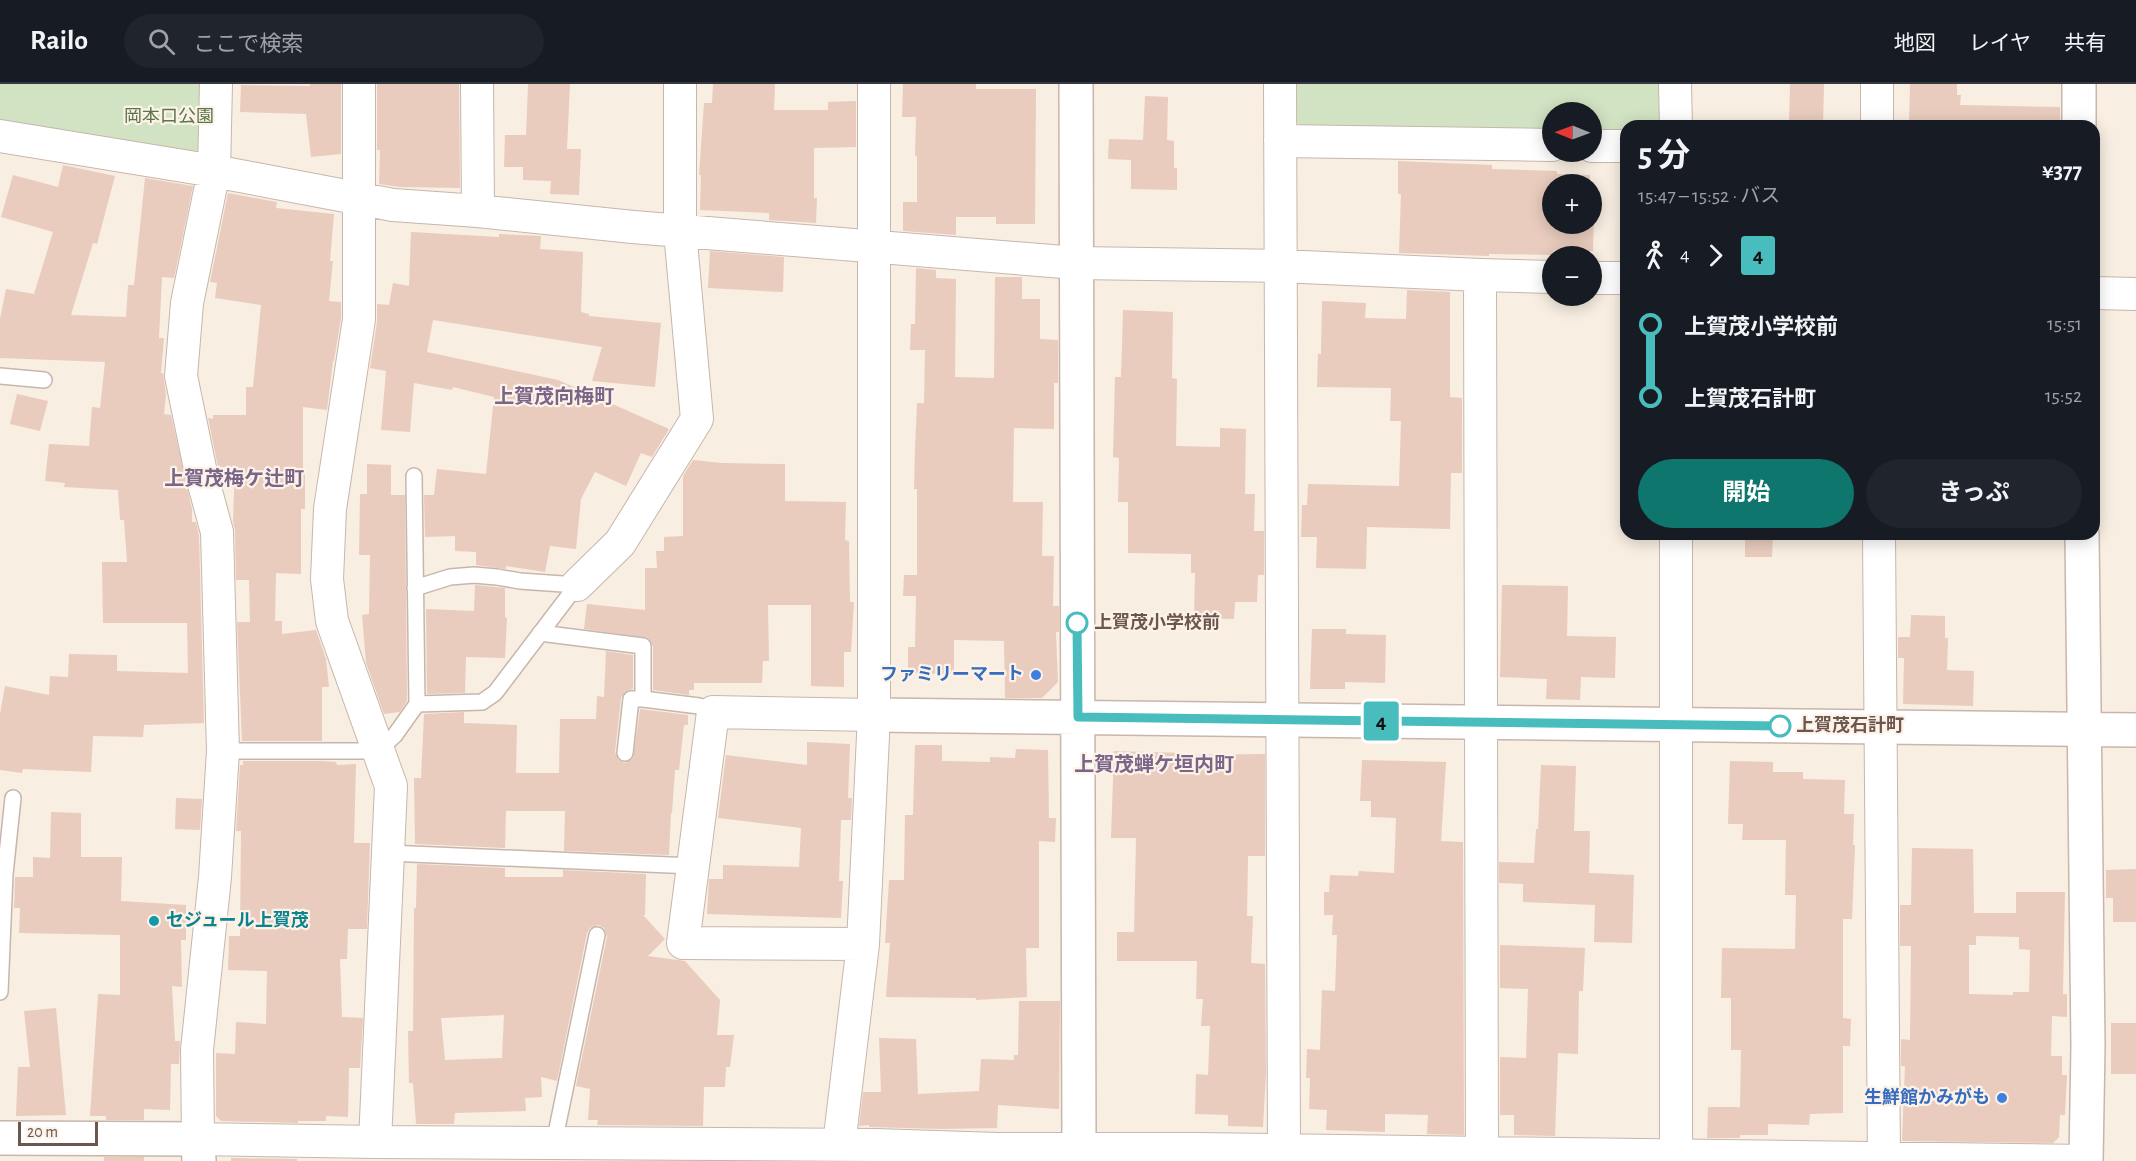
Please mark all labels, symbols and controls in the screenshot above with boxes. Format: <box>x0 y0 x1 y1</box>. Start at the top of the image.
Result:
search box <box>124 14 544 68</box>
icon: search <box>145 25 178 58</box>
text: Railo <box>30 27 88 55</box>
text: ここで検索 <box>193 33 303 55</box>
text: 地図 <box>1894 33 1936 54</box>
text: レイヤ <box>1969 33 2031 54</box>
text: 共有 <box>2064 33 2106 54</box>
north arrow <box>1542 102 1602 162</box>
map controls <box>1542 102 1602 306</box>
park label: 岡本口公園 <box>124 107 214 126</box>
text: 5 分 <box>1638 140 1690 173</box>
text: ¥377 <box>2042 160 2082 182</box>
button: + <box>1542 174 1602 234</box>
text: 15:47 – 15:52 · バス <box>1638 186 1780 206</box>
icon: walk <box>1638 239 1671 272</box>
icon: forward <box>1699 239 1732 272</box>
text: 4 <box>1680 245 1690 265</box>
text: 4 <box>1753 245 1763 266</box>
button: − <box>1542 246 1602 306</box>
text: 15:51 <box>2047 314 2082 334</box>
text: 上賀茂小学校前 <box>1684 316 1838 338</box>
district label: 上賀茂向梅町 <box>494 385 614 407</box>
text: 15:52 <box>2045 386 2082 406</box>
text: 上賀茂石計町 <box>1684 388 1816 410</box>
button: 開始 <box>1638 459 1854 528</box>
button: きっぷ <box>1866 459 2082 528</box>
district label: 上賀茂梅ケ辻町 <box>164 467 304 489</box>
marker: 上賀茂小学校前 <box>1066 612 1088 634</box>
place label: 上賀茂小学校前 <box>1094 612 1220 632</box>
place label: ファミリーマート <box>880 665 1024 684</box>
marker: ファミリーマート <box>1029 668 1043 682</box>
line badge: 4 <box>1362 702 1400 740</box>
text: 4 <box>1376 711 1386 732</box>
marker: 上賀茂石計町 <box>1769 715 1791 737</box>
place label: 上賀茂石計町 <box>1796 716 1904 735</box>
district label: 上賀茂蝉ケ垣内町 <box>1074 753 1234 775</box>
place label: セジュール上賀茂 <box>166 911 309 930</box>
marker: セジュール上賀茂 <box>147 914 161 928</box>
place label: 生鮮館かみがも <box>1864 1087 1990 1107</box>
marker: 生鮮館かみがも <box>1995 1091 2009 1105</box>
scale bar <box>18 1119 98 1146</box>
text: 20 m <box>27 1124 58 1140</box>

